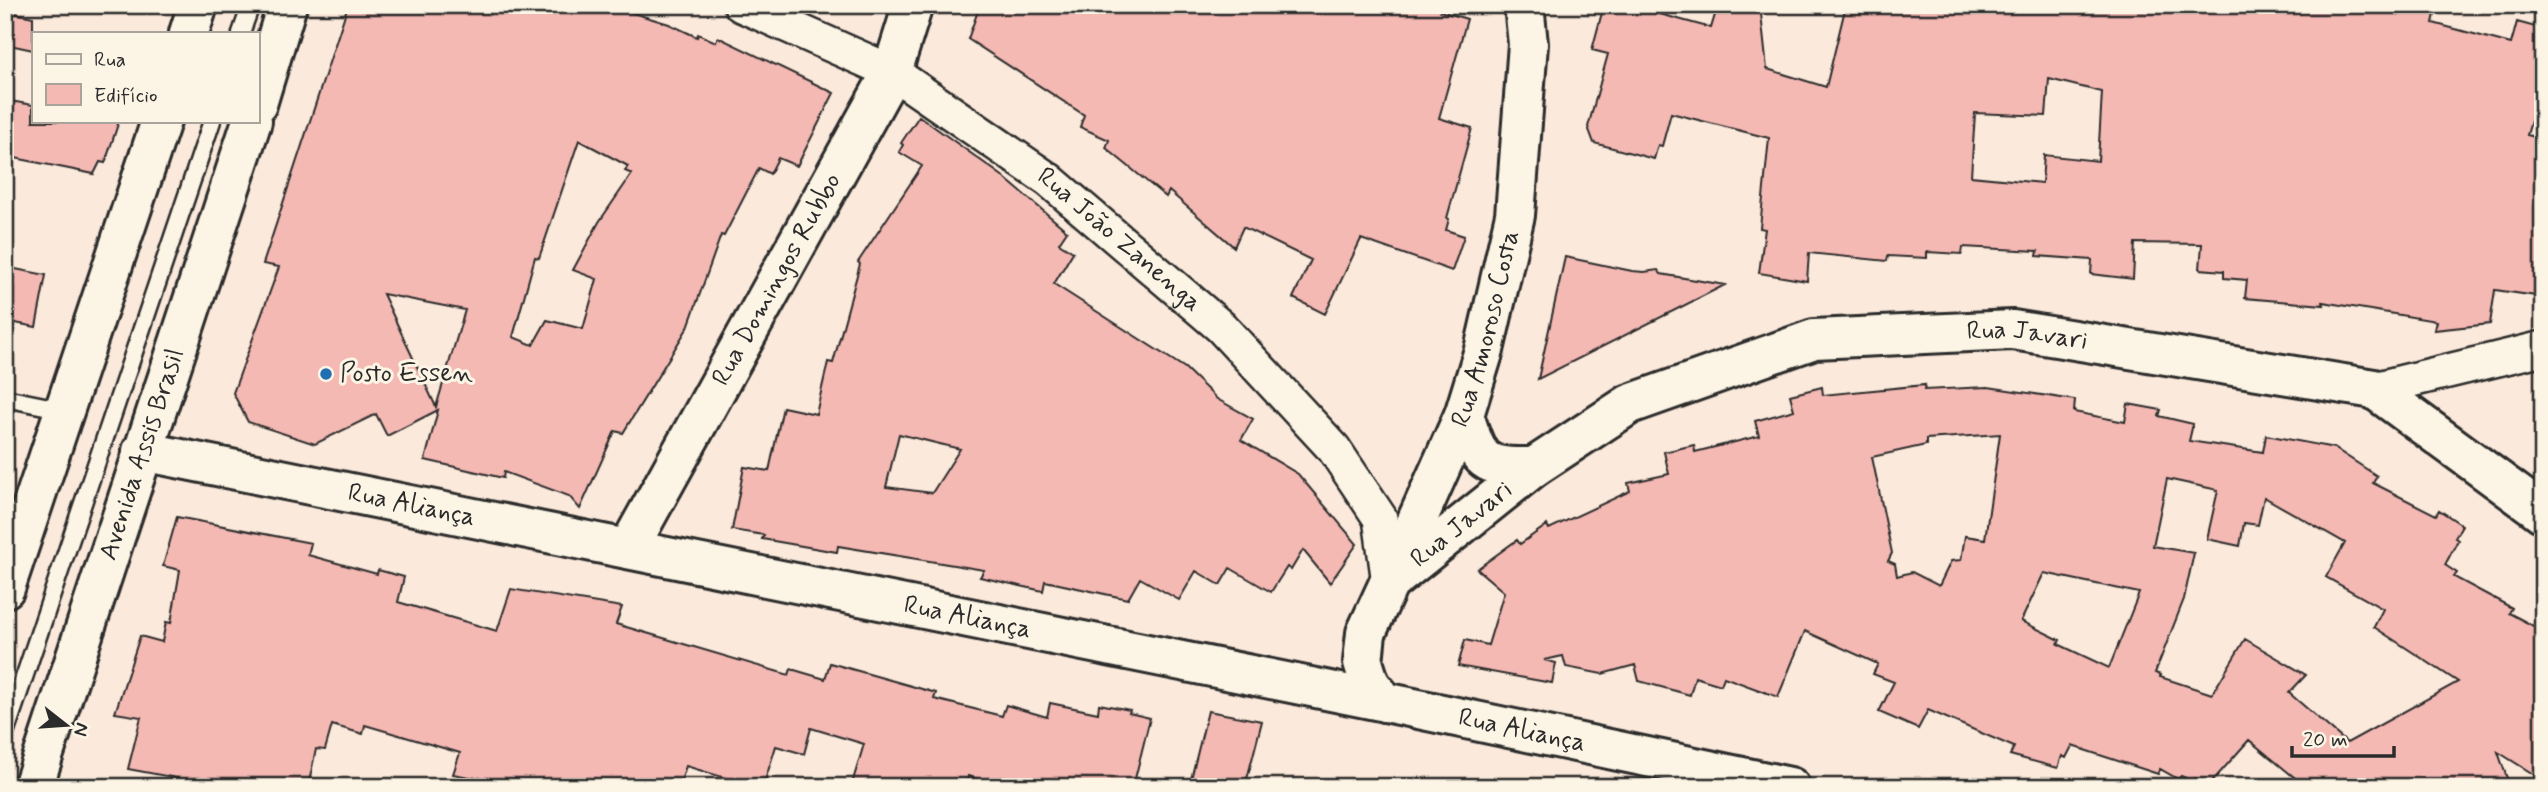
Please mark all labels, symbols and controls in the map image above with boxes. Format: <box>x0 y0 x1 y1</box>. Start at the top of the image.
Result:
legend <box>32 32 259 122</box>
text: Rua <box>94 46 126 74</box>
text: Edifício <box>94 82 158 110</box>
street label: Rua João Zanenga <box>1030 160 1209 320</box>
street label: Rua Domingos Rubbo <box>705 167 850 392</box>
street label: Rua Amoroso Costa <box>1444 227 1528 433</box>
street label: Rua Javari <box>1966 313 2090 359</box>
street label: Avenida Assis Brasil <box>92 344 193 565</box>
place label: Posto Essen <box>340 357 473 391</box>
marker: Posto Essen <box>318 366 334 382</box>
street label: Rua Javari <box>1404 473 1520 576</box>
street label: Rua Aliança <box>345 476 478 535</box>
street label: Rua Aliança <box>901 588 1034 647</box>
north arrow <box>32 690 102 760</box>
street label: Rua Aliança <box>1455 701 1589 761</box>
scale bar <box>2292 715 2394 759</box>
text: N <box>67 720 95 739</box>
text: 20 m <box>2303 726 2348 754</box>

